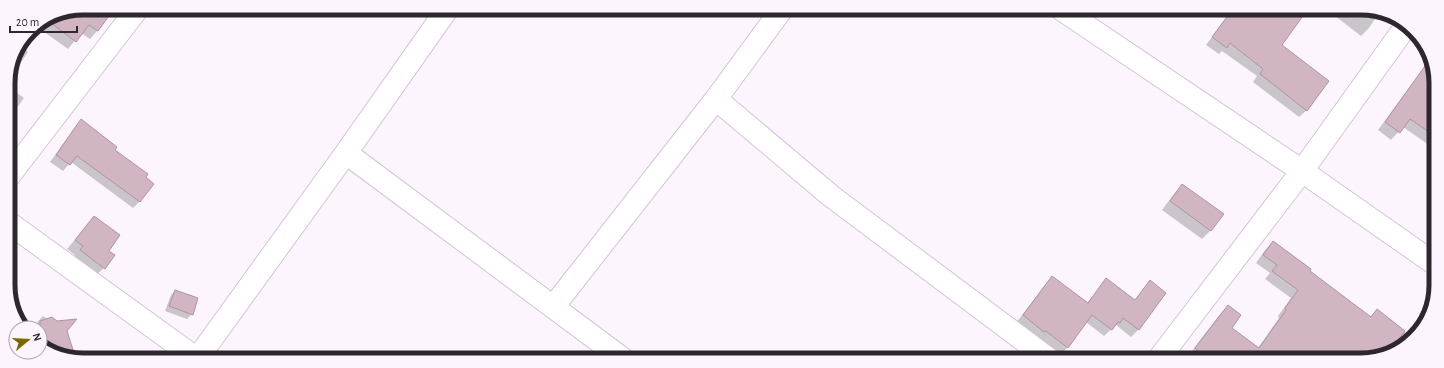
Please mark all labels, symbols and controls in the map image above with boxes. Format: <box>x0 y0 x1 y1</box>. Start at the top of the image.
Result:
scale bar <box>10 8 77 34</box>
text: 20 m <box>16 16 39 28</box>
north arrow <box>8 320 48 360</box>
text: N <box>31 332 43 342</box>

